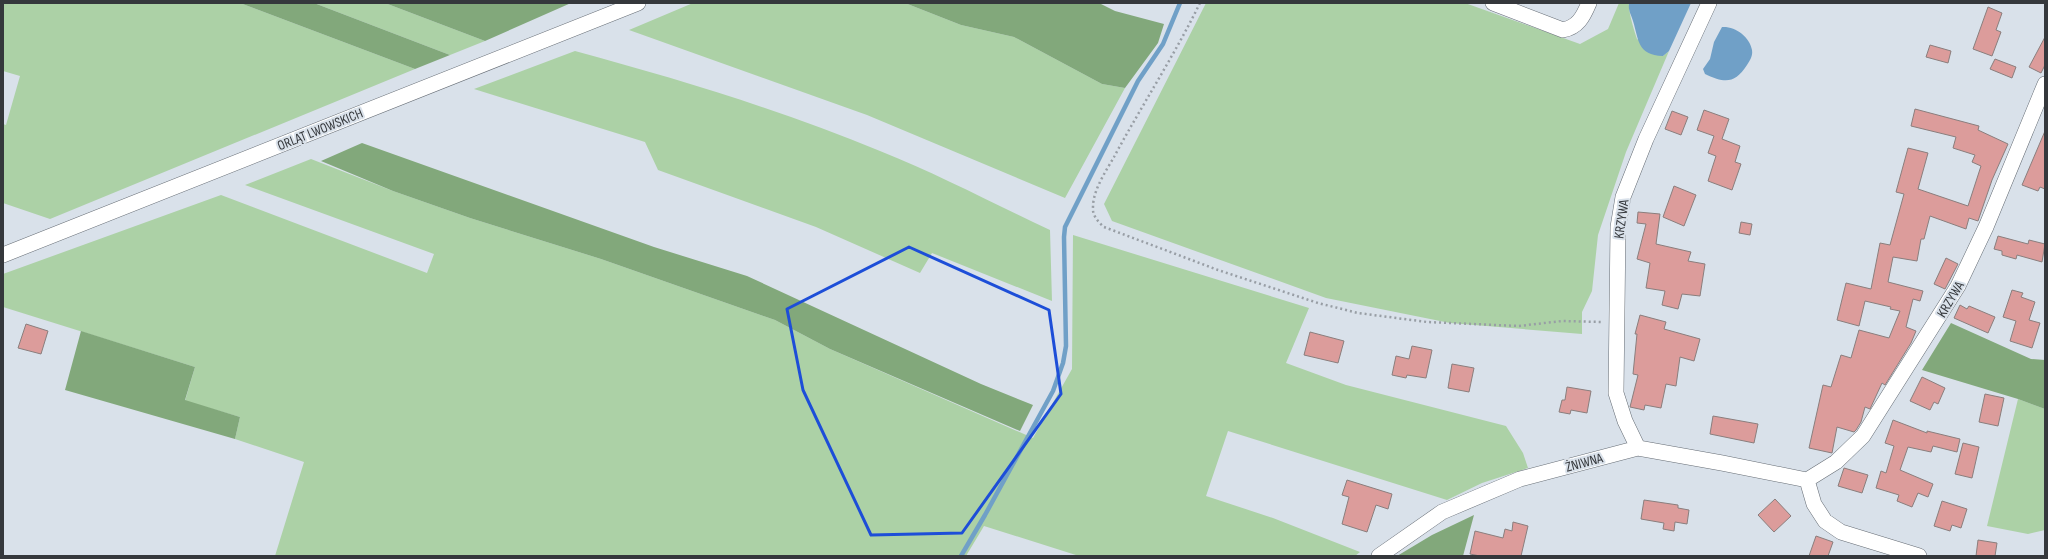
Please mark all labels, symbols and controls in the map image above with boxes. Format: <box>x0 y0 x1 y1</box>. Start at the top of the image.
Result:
street label: ORLĄT LWOWSKICH <box>275 105 365 154</box>
street label: KRZYWA <box>1610 197 1633 240</box>
street label: KRZYWA <box>1933 277 1968 320</box>
street label: ŻNIWNA <box>1564 449 1606 476</box>

